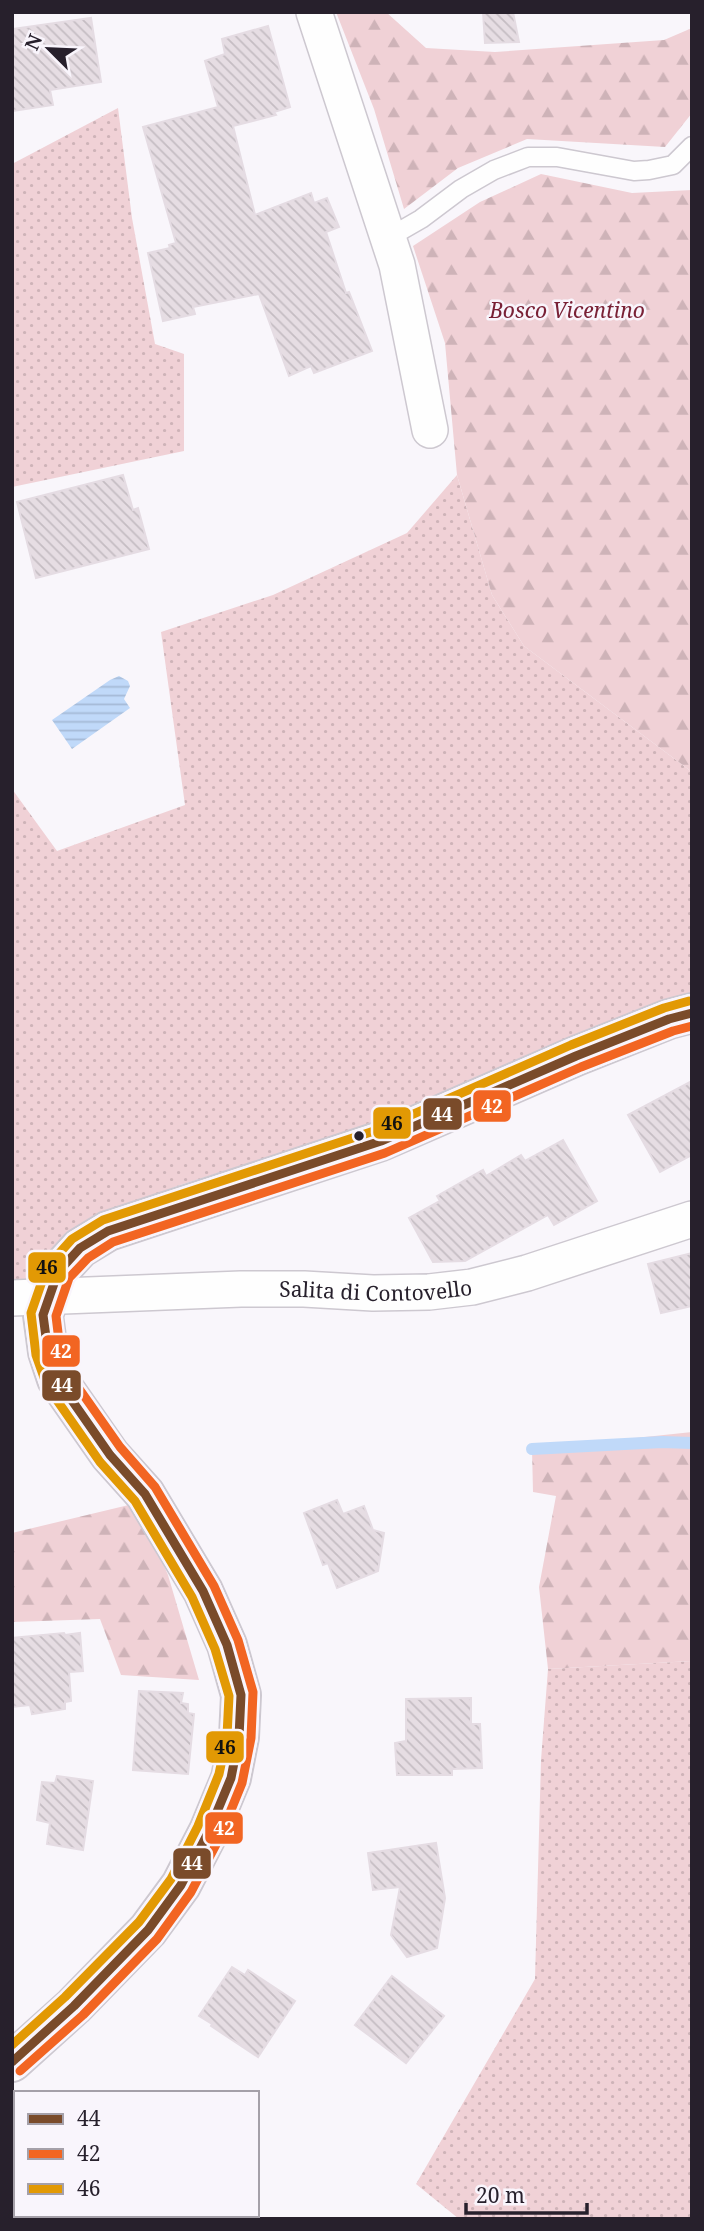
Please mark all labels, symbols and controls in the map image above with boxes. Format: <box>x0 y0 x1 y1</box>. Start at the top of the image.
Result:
north arrow <box>14 14 84 84</box>
text: N <box>19 30 48 54</box>
park label: Bosco Vicentino <box>488 296 645 324</box>
line badge: 42 <box>472 1089 512 1123</box>
text: 42 <box>481 1093 503 1119</box>
line badge: 44 <box>422 1097 463 1131</box>
text: 44 <box>431 1101 453 1127</box>
line badge: 46 <box>372 1106 412 1140</box>
text: 46 <box>381 1110 403 1136</box>
unlabelled marker <box>352 1129 366 1143</box>
line badge: 46 <box>27 1251 67 1284</box>
text: 46 <box>36 1254 58 1280</box>
street label: Salita di Contovello <box>279 1273 474 1307</box>
line badge: 42 <box>41 1334 81 1368</box>
text: 42 <box>50 1338 72 1364</box>
line badge: 44 <box>41 1369 82 1402</box>
text: 44 <box>51 1372 73 1398</box>
line badge: 46 <box>205 1730 245 1764</box>
text: 46 <box>214 1734 236 1760</box>
line badge: 42 <box>204 1811 244 1845</box>
text: 42 <box>213 1815 235 1841</box>
line badge: 44 <box>172 1847 212 1880</box>
text: 44 <box>181 1850 203 1876</box>
legend <box>14 2091 259 2217</box>
text: 44 <box>77 2104 101 2132</box>
text: 42 <box>77 2139 100 2167</box>
scale bar <box>466 2172 587 2216</box>
text: 46 <box>77 2174 100 2202</box>
text: 20 m <box>476 2181 525 2209</box>

